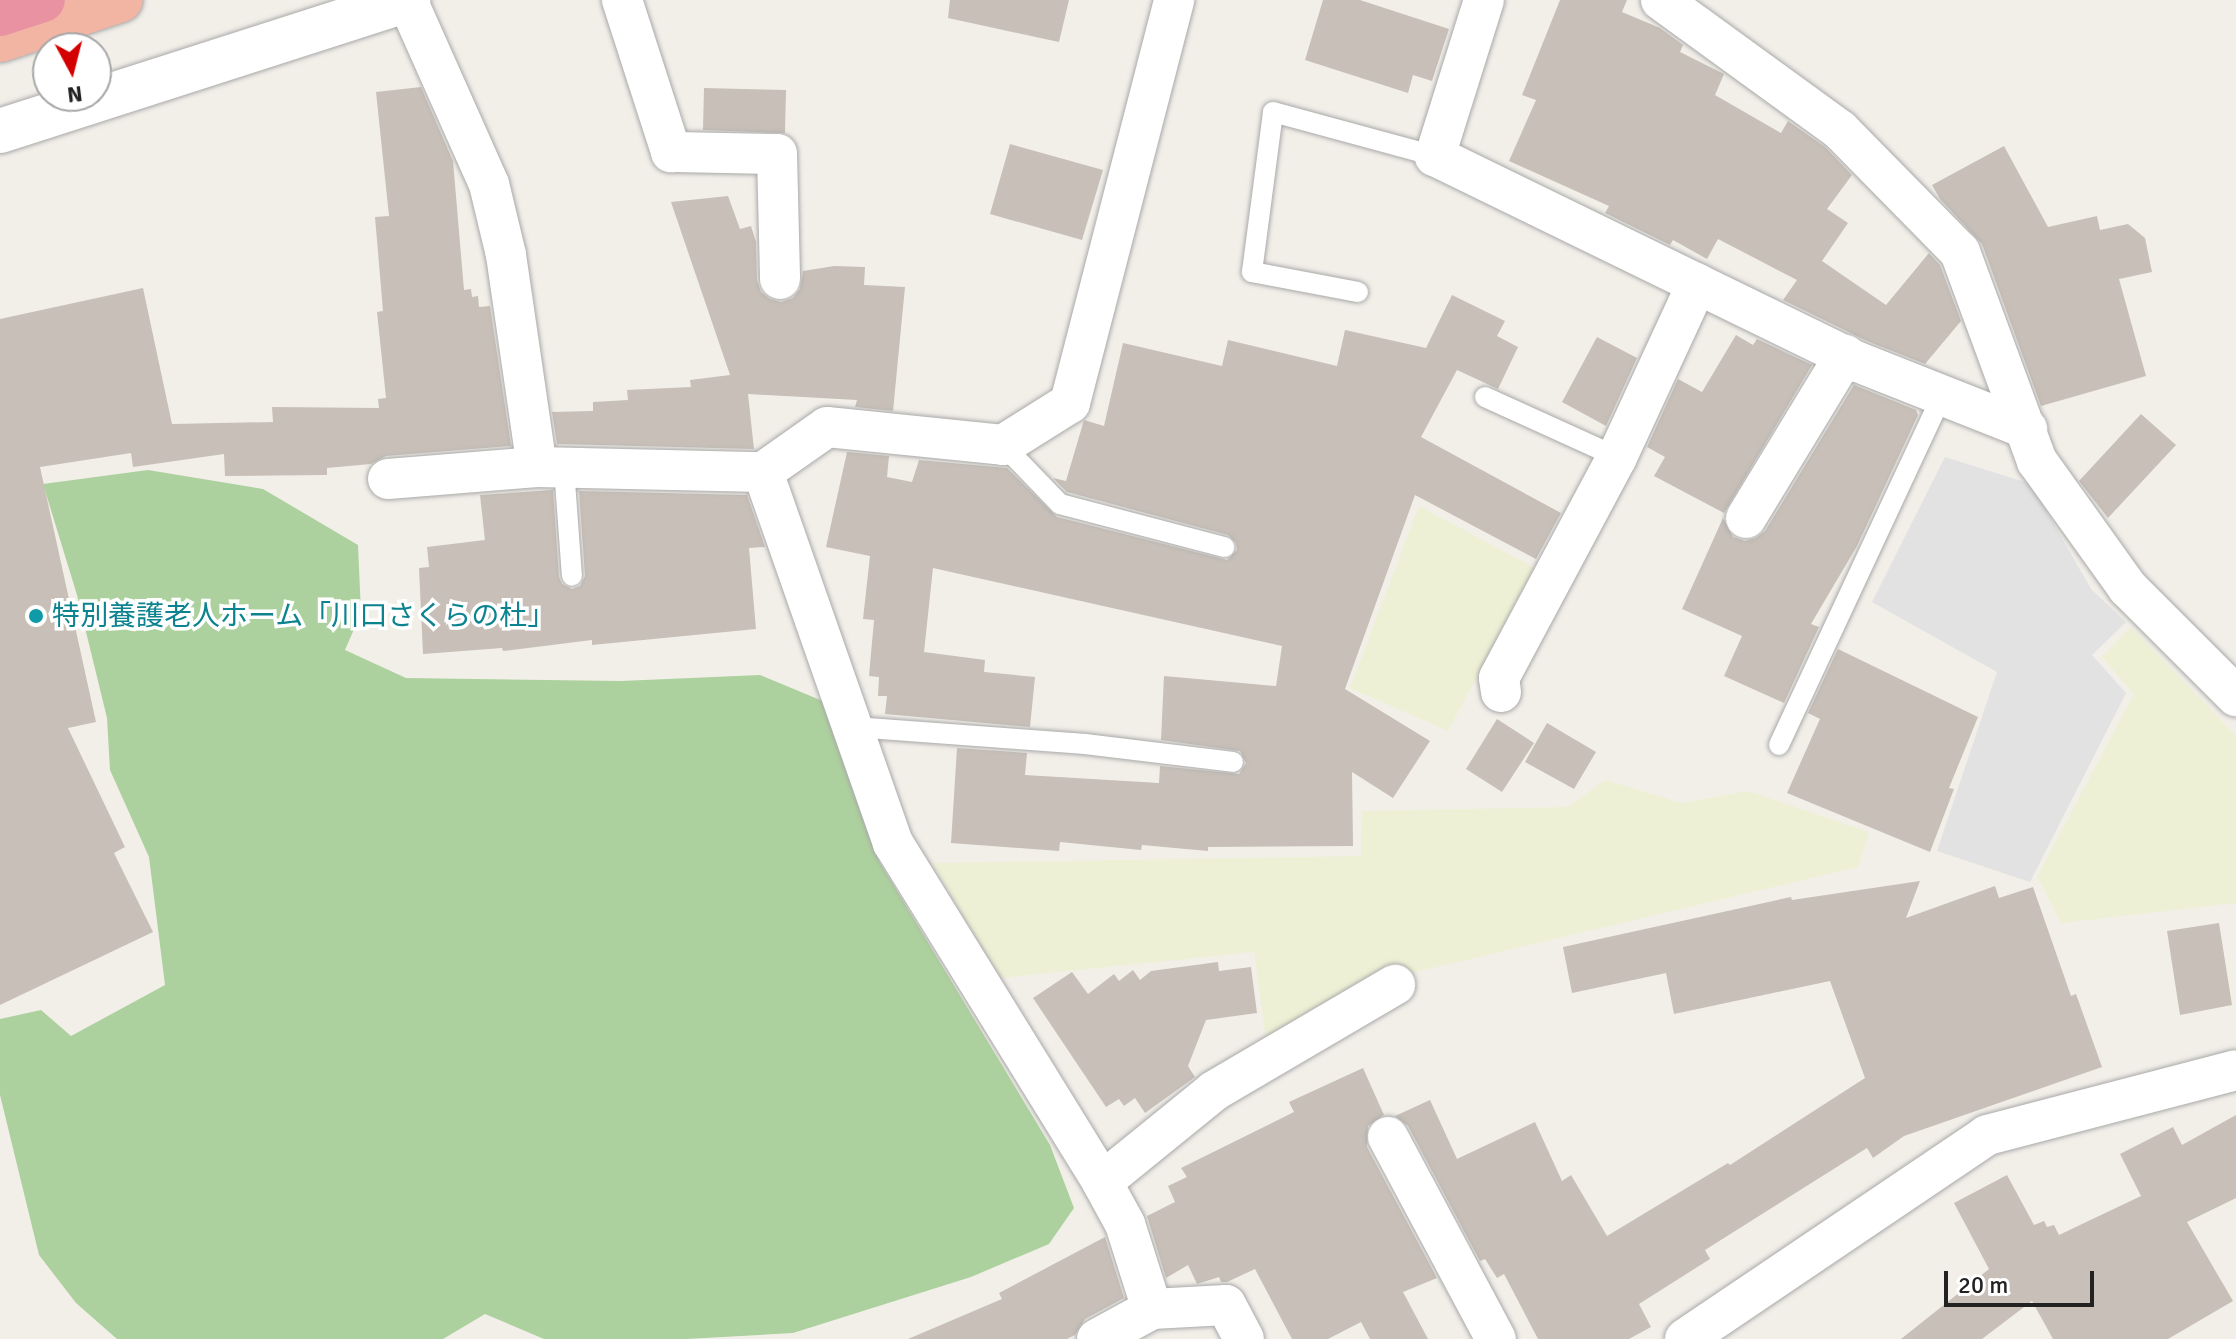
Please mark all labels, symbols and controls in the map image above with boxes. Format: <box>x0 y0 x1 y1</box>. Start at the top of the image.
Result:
north arrow <box>32 32 112 112</box>
text: N <box>65 80 84 109</box>
place label: 特別養護老人ホーム「川口さくらの杜」 <box>52 599 556 633</box>
marker: 特別養護老人ホーム「川口さくらの杜」 <box>27 607 45 625</box>
scale bar <box>1948 1255 2098 1305</box>
text: 20 m <box>1958 1270 2008 1300</box>

